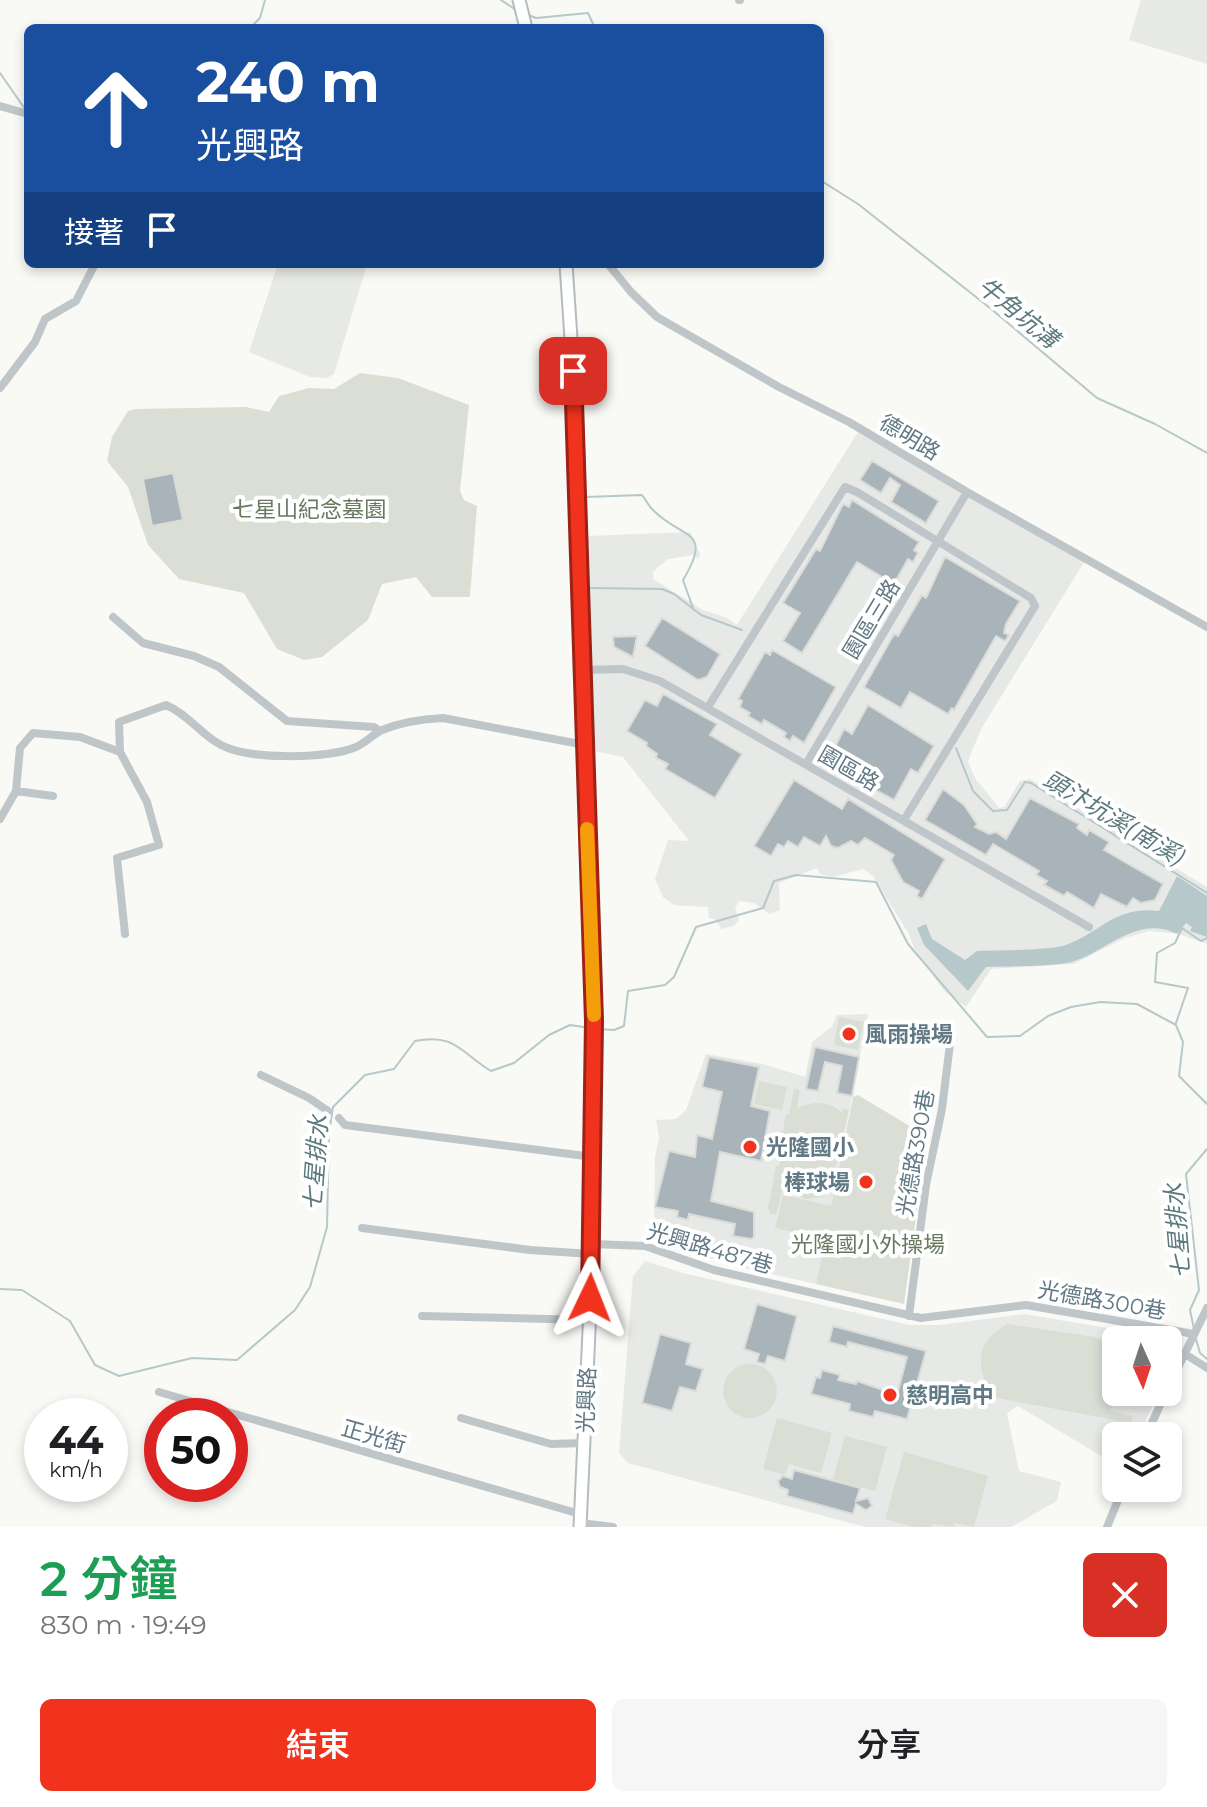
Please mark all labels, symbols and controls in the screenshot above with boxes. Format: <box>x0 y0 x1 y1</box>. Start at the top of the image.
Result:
text: 240 m <box>196 48 380 116</box>
icon: ahead <box>64 56 168 160</box>
text: 光興路 <box>196 123 304 167</box>
icon: arrive <box>140 208 184 252</box>
text: 接著 <box>64 214 124 251</box>
water label: 牛角坑溝 <box>972 271 1067 356</box>
pin <box>539 337 607 405</box>
icon: arrive <box>551 349 595 393</box>
street label: 德明路 <box>874 409 945 466</box>
park label: 七星山紀念墓園 <box>232 496 386 523</box>
street label: 園區三路 <box>837 575 906 664</box>
street label: 園區路 <box>813 740 884 797</box>
water label: 頭汴坑溪(南溪) <box>1038 764 1190 871</box>
place label: 風雨操場 <box>865 1021 953 1048</box>
marker: 風雨操場 <box>840 1025 858 1043</box>
street label: 光德路390巷 <box>891 1088 940 1219</box>
water label: 七星排水 <box>298 1113 333 1212</box>
place label: 光隆國小 <box>766 1134 854 1161</box>
marker: 光隆國小 <box>741 1138 759 1156</box>
place label: 棒球場 <box>784 1169 850 1196</box>
marker: 棒球場 <box>857 1173 875 1191</box>
water label: 七星排水 <box>1159 1181 1196 1280</box>
street label: 光興路487巷 <box>644 1218 776 1279</box>
park label: 光隆國小外操場 <box>791 1231 945 1258</box>
position arrow <box>548 1256 632 1340</box>
street label: 光德路300巷 <box>1036 1276 1168 1325</box>
north arrow <box>1102 1326 1182 1406</box>
map controls <box>1102 1326 1182 1502</box>
street label: 光興路 <box>572 1367 601 1433</box>
place label: 慈明高中 <box>906 1382 994 1409</box>
marker: 慈明高中 <box>881 1386 899 1404</box>
speed limit sign: 50 <box>144 1398 248 1502</box>
street label: 正光街 <box>338 1414 409 1459</box>
text: 44 <box>48 1415 104 1464</box>
button: layers <box>1102 1422 1182 1502</box>
text: km/h <box>49 1458 103 1482</box>
text: 2 分鐘 <box>40 1550 177 1608</box>
button: close <box>1083 1553 1167 1637</box>
text: 830 m · 19:49 <box>40 1609 207 1641</box>
button: 結束 <box>40 1699 596 1791</box>
button: 分享 <box>612 1699 1167 1791</box>

